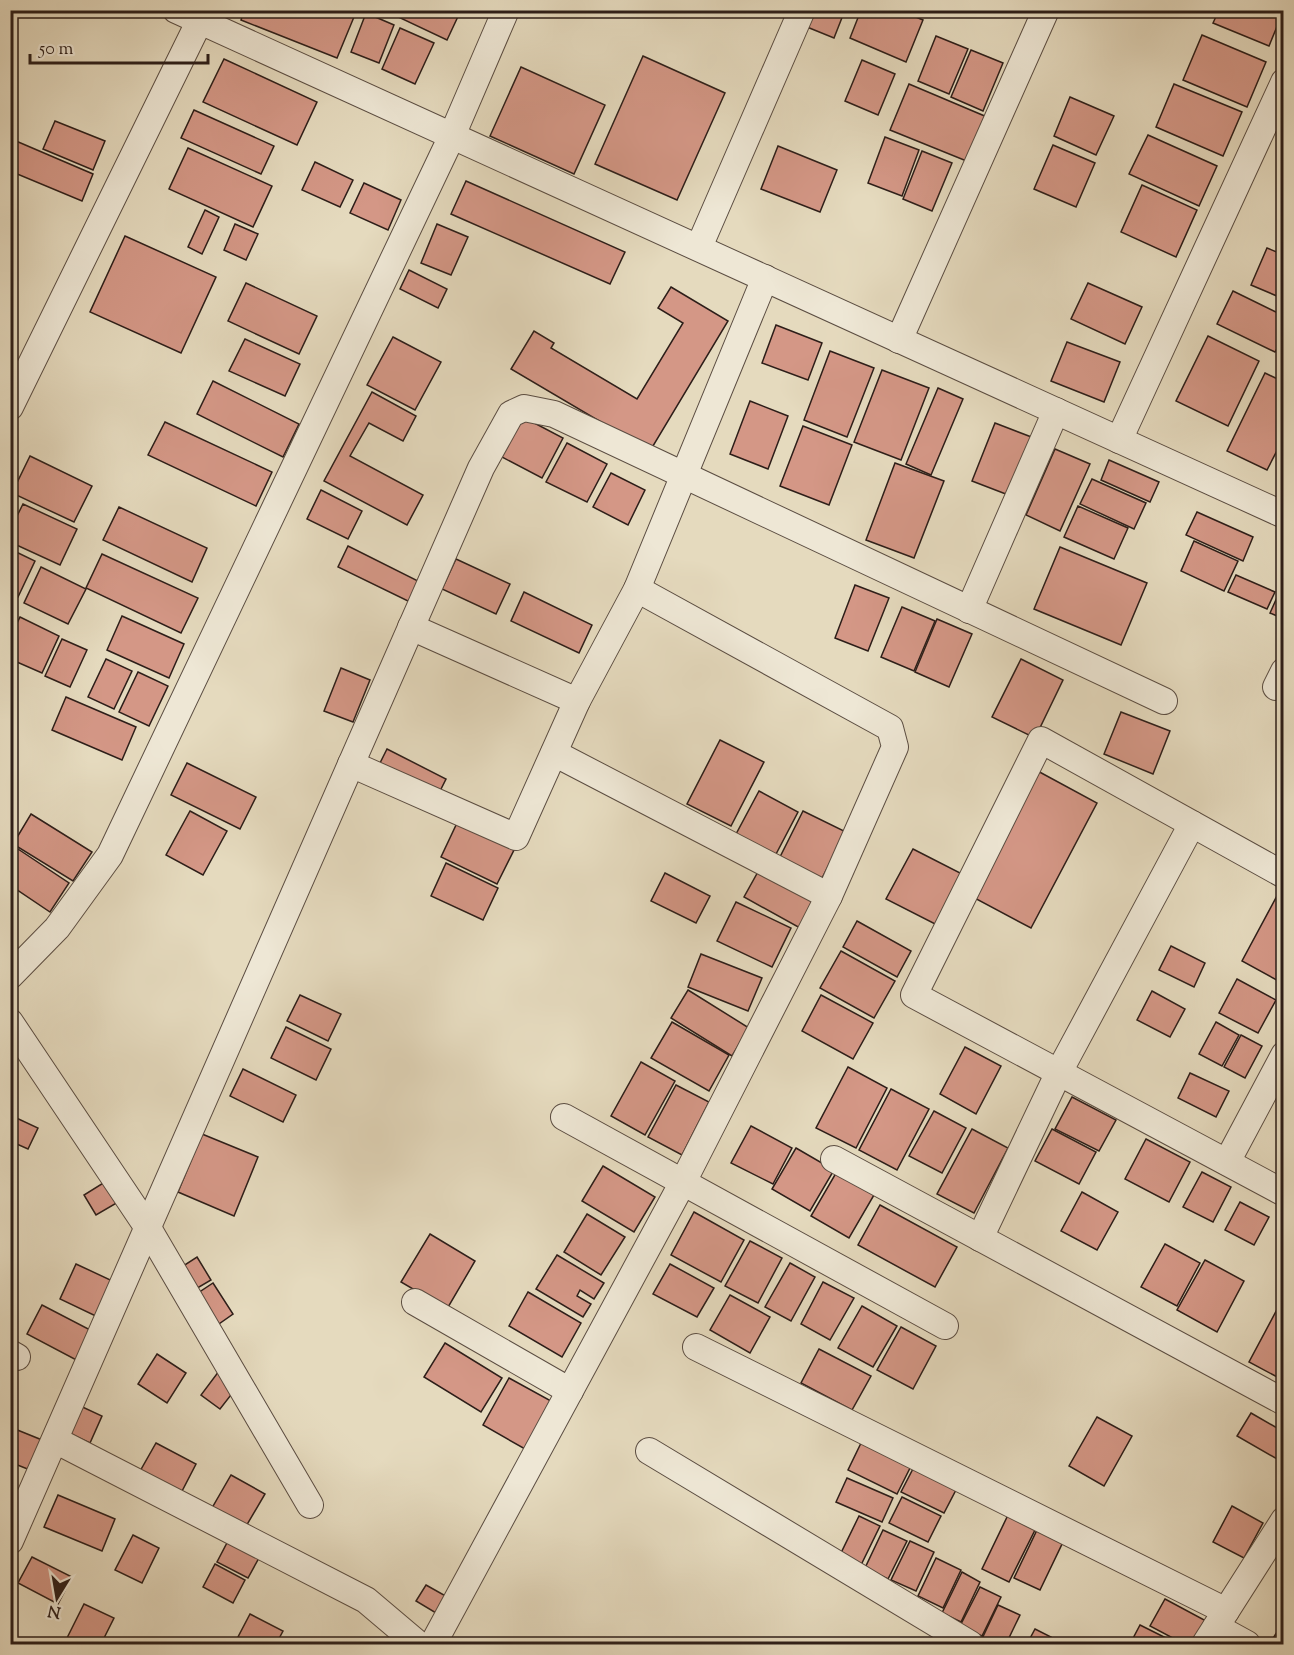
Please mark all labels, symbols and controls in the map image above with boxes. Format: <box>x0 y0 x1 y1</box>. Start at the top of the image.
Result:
scale bar <box>30 27 208 65</box>
text: 50 m <box>38 37 74 63</box>
north arrow <box>27 1568 87 1628</box>
text: N <box>46 1598 63 1623</box>

